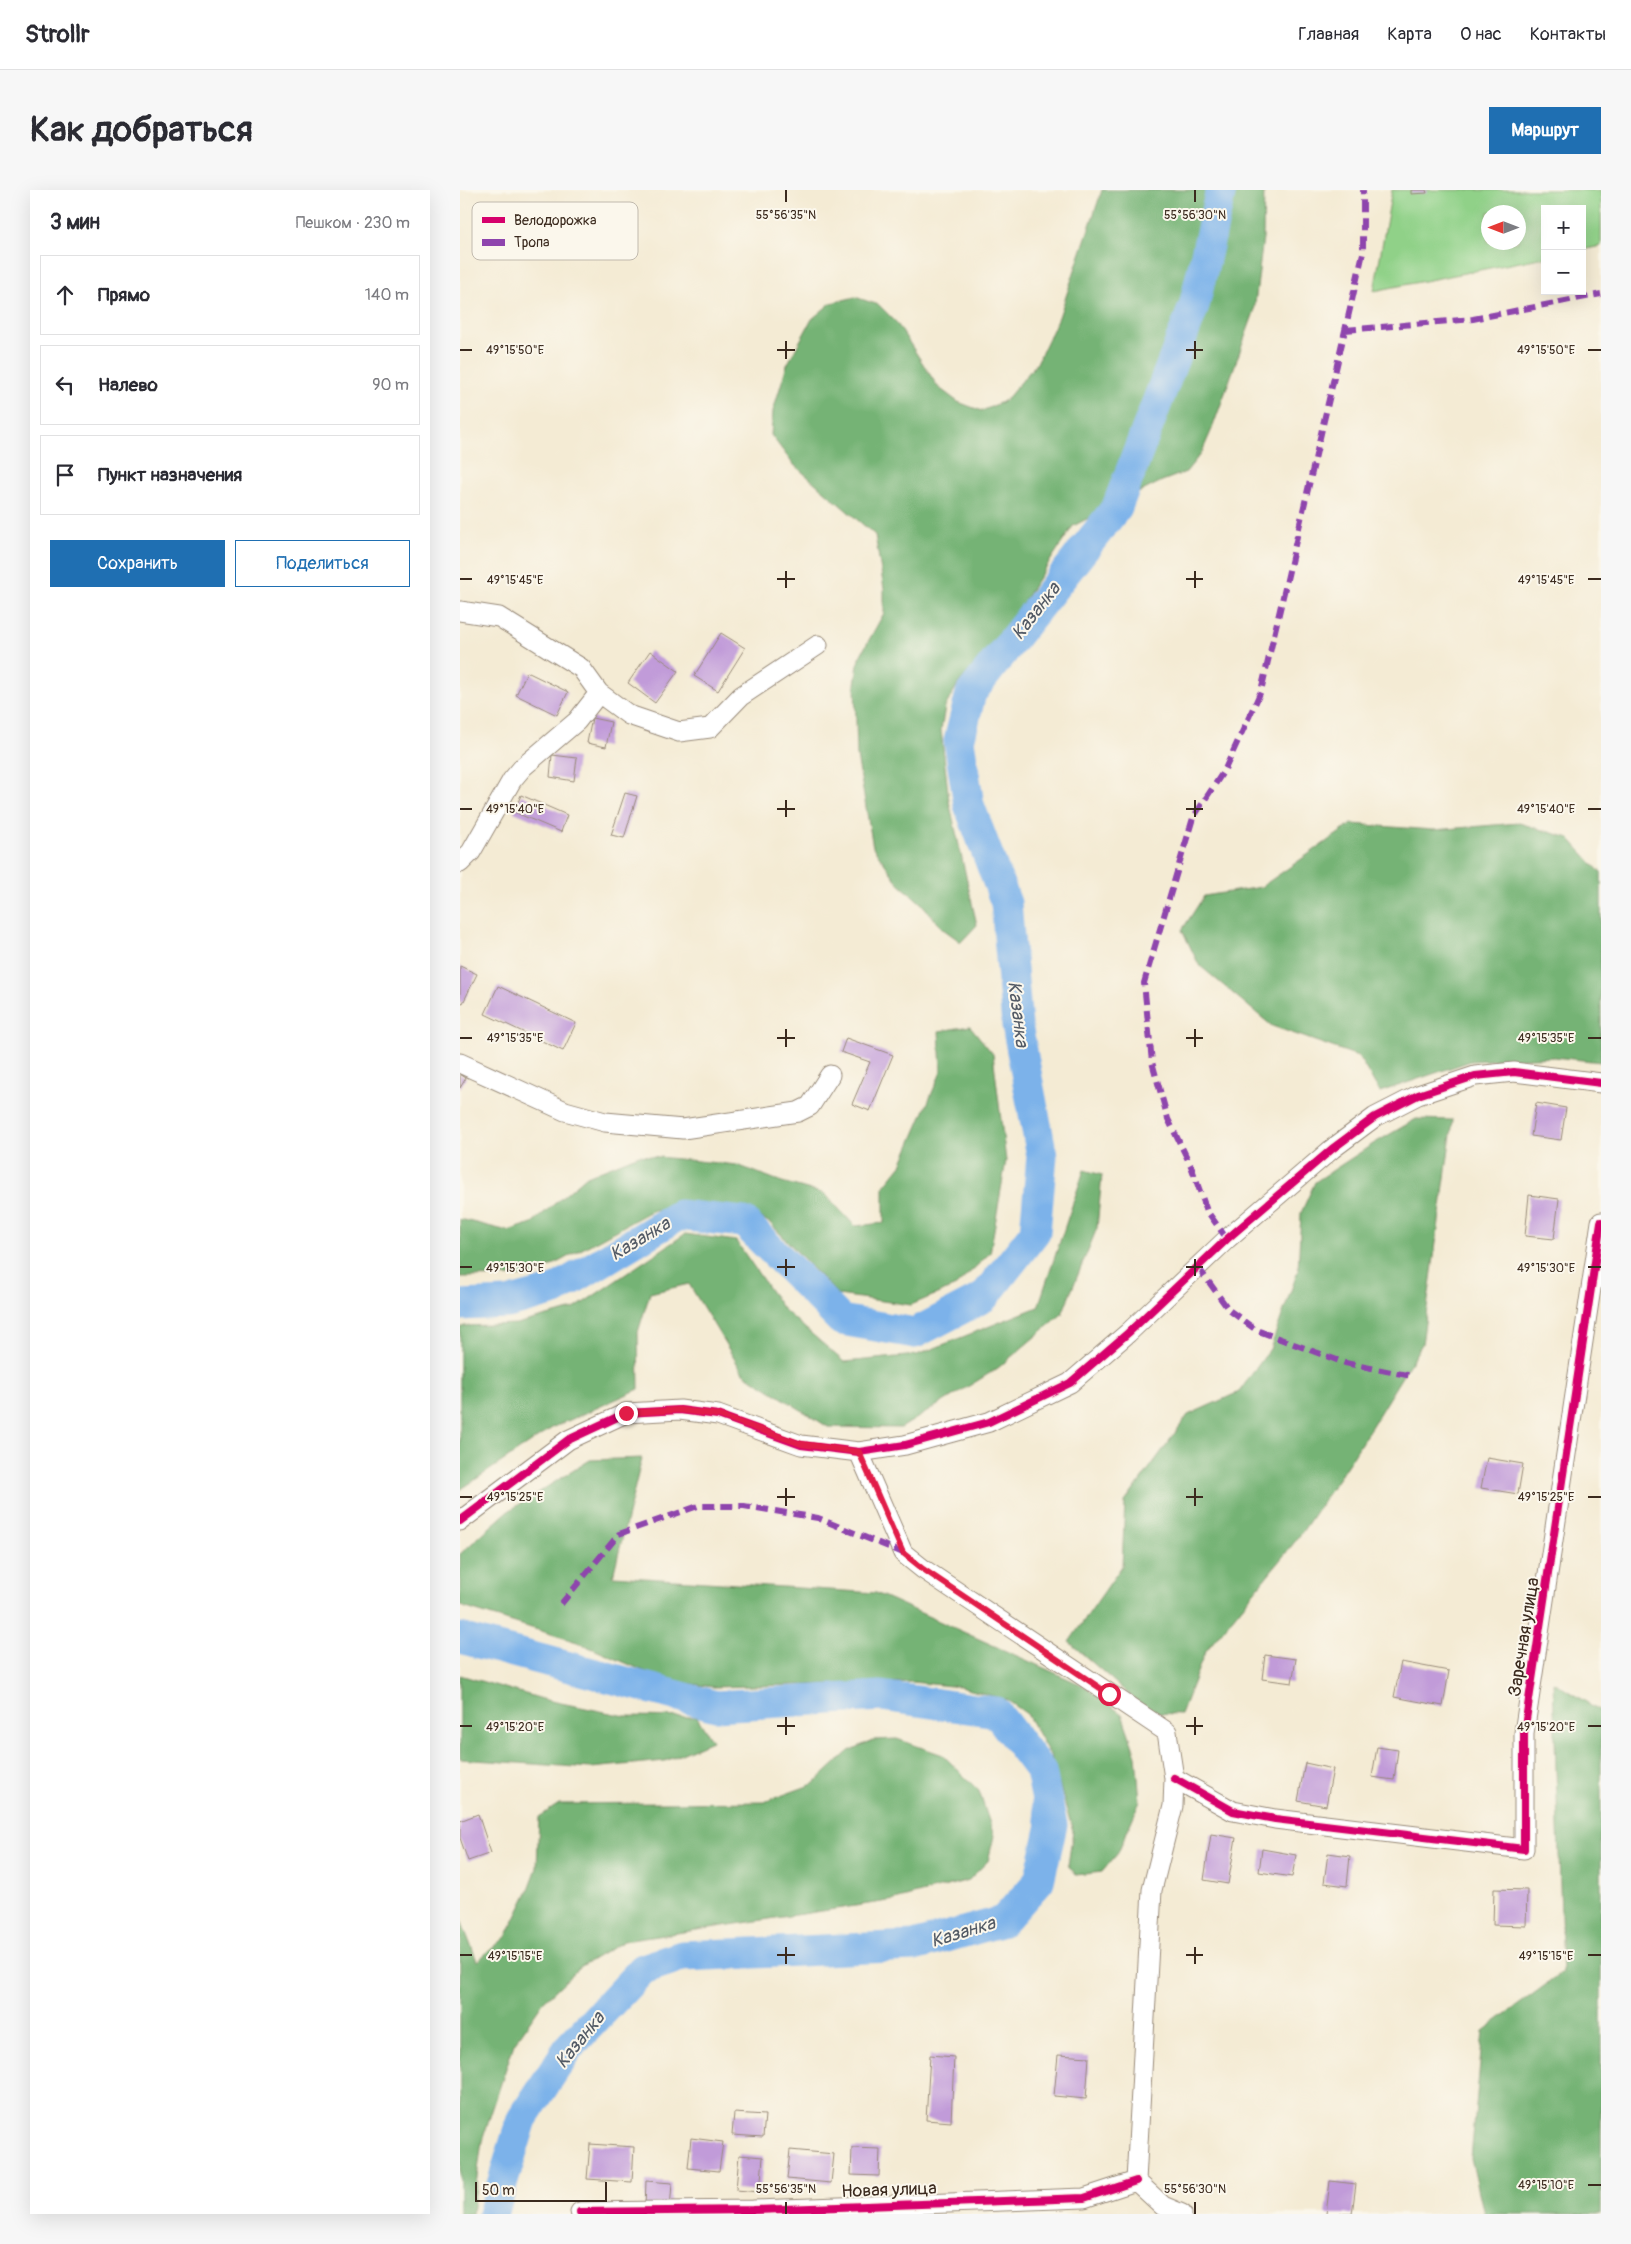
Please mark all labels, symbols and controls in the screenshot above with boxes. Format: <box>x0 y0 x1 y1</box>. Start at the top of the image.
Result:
text: Strollr <box>25 20 90 49</box>
text: Главная <box>1298 23 1359 46</box>
text: Карта <box>1387 23 1432 46</box>
text: О нас <box>1460 23 1502 46</box>
text: Контакты <box>1530 23 1606 46</box>
button: Маршрут <box>1489 107 1601 154</box>
text: Как добраться <box>30 108 253 152</box>
legend <box>472 202 638 260</box>
north arrow <box>1481 205 1526 250</box>
map controls <box>1541 205 1586 295</box>
button: + <box>1541 205 1586 250</box>
text: 55°56'35"N <box>756 208 816 223</box>
text: 55°56'30"N <box>1164 208 1226 223</box>
text: 3 мин <box>50 209 100 236</box>
text: Велодорожка <box>514 212 596 229</box>
text: Пешком · 230 m <box>296 213 410 233</box>
text: Тропа <box>514 234 550 251</box>
button: − <box>1541 250 1586 295</box>
icon: ahead <box>51 281 79 309</box>
text: Прямо <box>98 283 150 307</box>
text: 140 m <box>365 285 409 305</box>
text: 49°15'50"E <box>486 343 544 358</box>
text: 49°15'50"E <box>1517 343 1575 358</box>
icon: left <box>51 371 79 399</box>
text: Налево <box>98 373 158 397</box>
text: 90 m <box>372 375 409 395</box>
icon: arrive <box>51 461 79 489</box>
text: Пункт назначения <box>98 463 242 487</box>
button: Сохранить <box>50 540 225 587</box>
button: Поделиться <box>235 540 410 587</box>
text: 49°15'45"E <box>487 573 543 588</box>
text: 49°15'45"E <box>1518 573 1574 588</box>
water label: Казанка <box>1006 577 1066 644</box>
text: 49°15'40"E <box>486 802 544 817</box>
text: 49°15'40"E <box>1517 802 1575 817</box>
water label: Казанка <box>1002 980 1034 1049</box>
text: 49°15'35"E <box>487 1031 543 1046</box>
text: 49°15'35"E <box>1518 1031 1574 1046</box>
water label: Казанка <box>606 1211 675 1266</box>
text: 49°15'30"E <box>486 1261 544 1276</box>
text: 49°15'30"E <box>1517 1261 1575 1276</box>
route end <box>615 1402 638 1425</box>
text: 49°15'25"E <box>487 1490 543 1505</box>
text: 49°15'25"E <box>1518 1490 1574 1505</box>
street label: Заречная улица <box>1503 1576 1545 1698</box>
route start <box>1098 1683 1121 1706</box>
text: 49°15'20"E <box>486 1720 544 1735</box>
text: 49°15'20"E <box>1517 1720 1575 1735</box>
water label: Казанка <box>928 1911 999 1953</box>
text: 49°15'15"E <box>488 1949 542 1964</box>
text: 49°15'15"E <box>1519 1949 1573 1964</box>
water label: Казанка <box>550 2006 611 2073</box>
street label: Новая улица <box>841 2177 937 2203</box>
text: 49°15'10"E <box>1518 2178 1574 2193</box>
scale bar <box>475 2179 608 2202</box>
text: 50 m <box>482 2182 515 2199</box>
text: 55°56'35"N <box>756 2182 816 2197</box>
text: 55°56'30"N <box>1164 2182 1226 2197</box>

